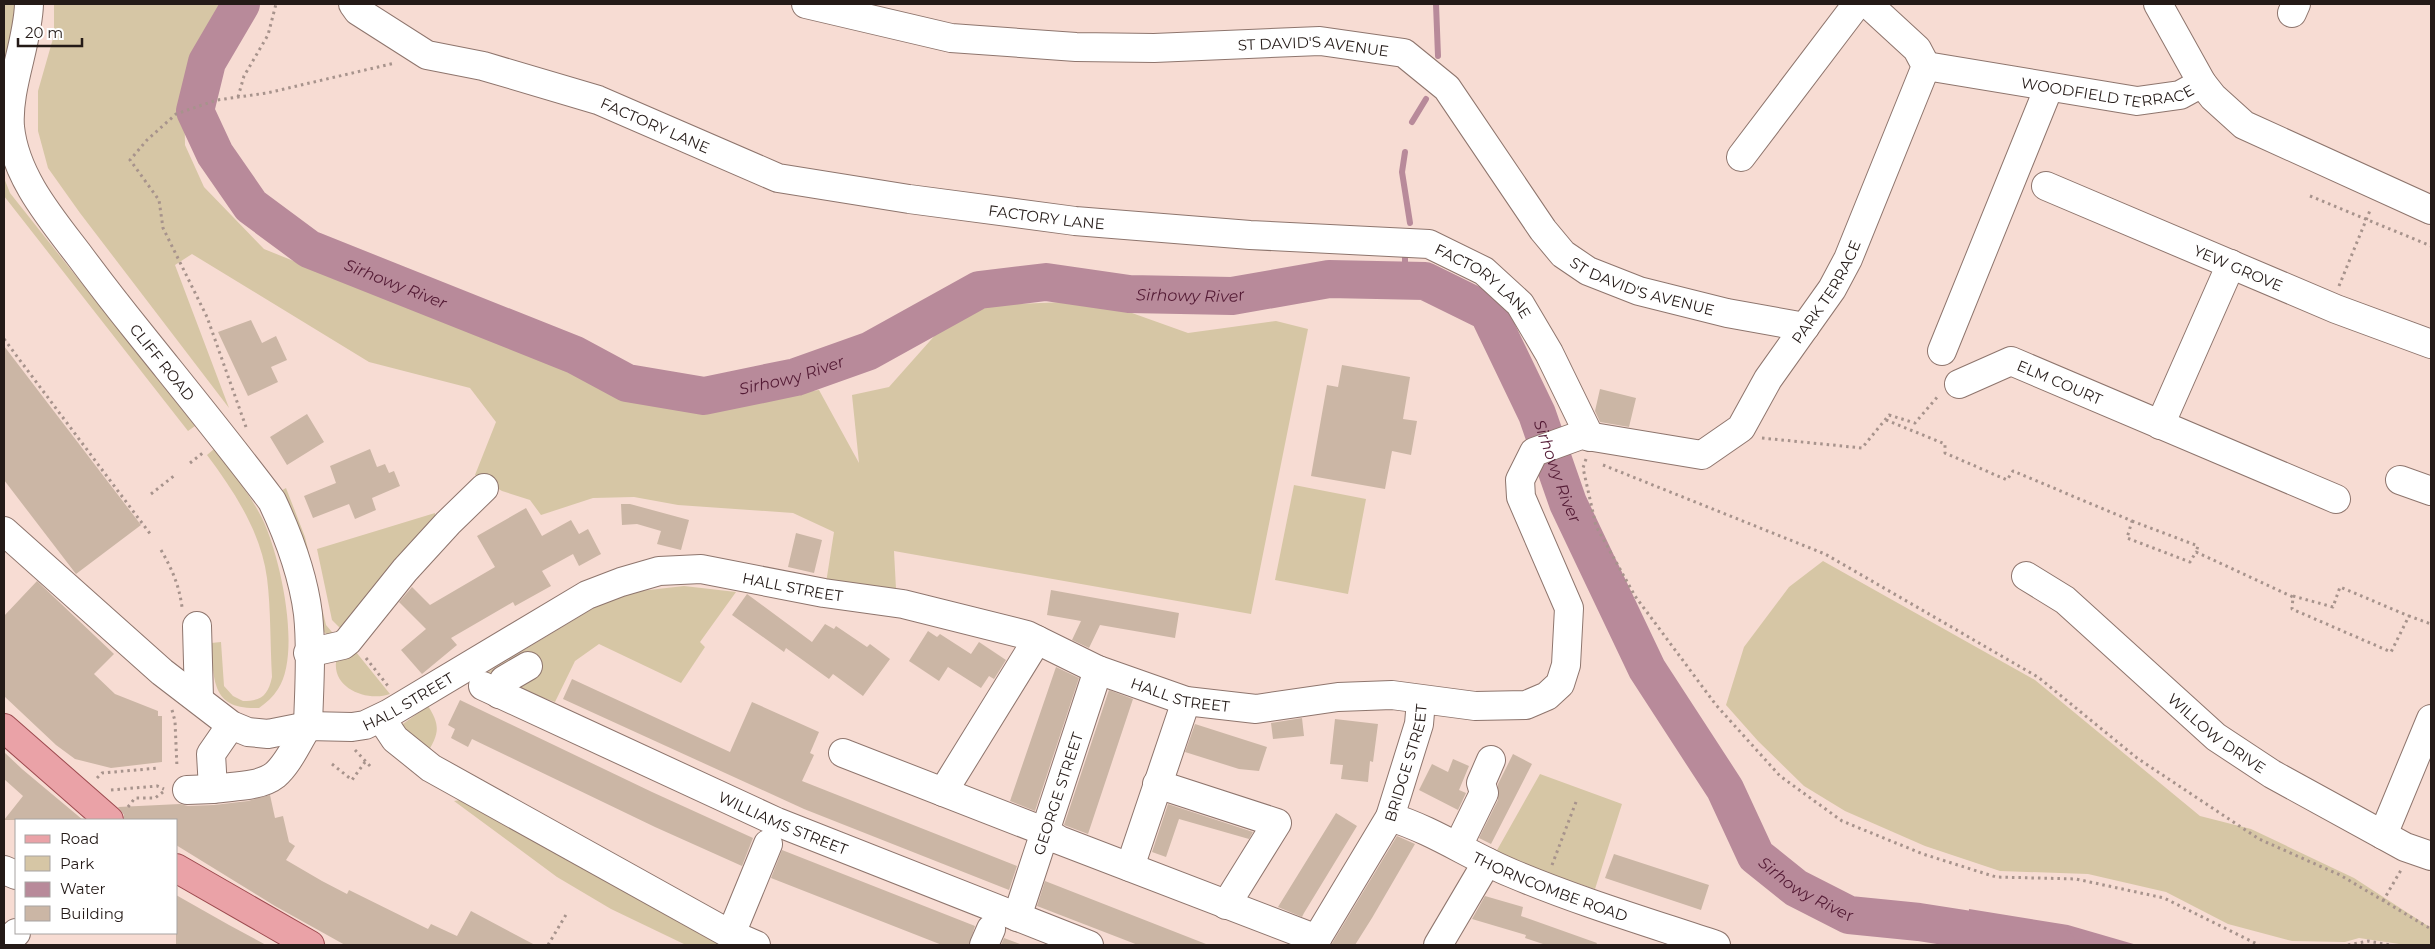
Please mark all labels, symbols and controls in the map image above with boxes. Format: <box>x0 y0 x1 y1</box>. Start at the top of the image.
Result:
scale bar <box>18 15 81 47</box>
text: 20 m <box>25 23 63 42</box>
street label: ST DAVID'S AVENUE <box>1237 31 1390 60</box>
street label: WOODFIELD TERRACE <box>2020 72 2197 111</box>
street label: FACTORY LANE <box>598 93 713 157</box>
street label: FACTORY LANE <box>987 200 1106 233</box>
street label: PARK TERRACE <box>1787 237 1864 347</box>
street label: FACTORY LANE <box>1432 239 1536 322</box>
street label: YEW GROVE <box>2191 240 2286 295</box>
street label: ST DAVID'S AVENUE <box>1567 252 1717 319</box>
water label: Sirhowy River <box>342 255 450 313</box>
water label: Sirhowy River <box>1136 284 1247 306</box>
street label: CLIFF ROAD <box>126 320 199 404</box>
water label: Sirhowy River <box>737 351 847 398</box>
street label: ELM COURT <box>2014 355 2106 408</box>
water label: Sirhowy River <box>1530 417 1586 526</box>
street label: HALL STREET <box>741 568 845 605</box>
street label: HALL STREET <box>359 668 457 734</box>
street label: HALL STREET <box>1128 673 1231 715</box>
street label: WILLOW DRIVE <box>2164 689 2270 777</box>
street label: BRIDGE STREET <box>1380 703 1430 824</box>
street label: GEORGE STREET <box>1029 729 1087 857</box>
street label: WILLIAMS STREET <box>716 787 851 859</box>
legend <box>15 819 178 934</box>
text: Road <box>60 829 99 848</box>
street label: THORNCOMBE ROAD <box>1470 847 1630 925</box>
water label: Sirhowy River <box>1755 853 1854 925</box>
text: Park <box>60 854 94 873</box>
text: Water <box>60 879 106 898</box>
text: Building <box>60 904 124 923</box>

